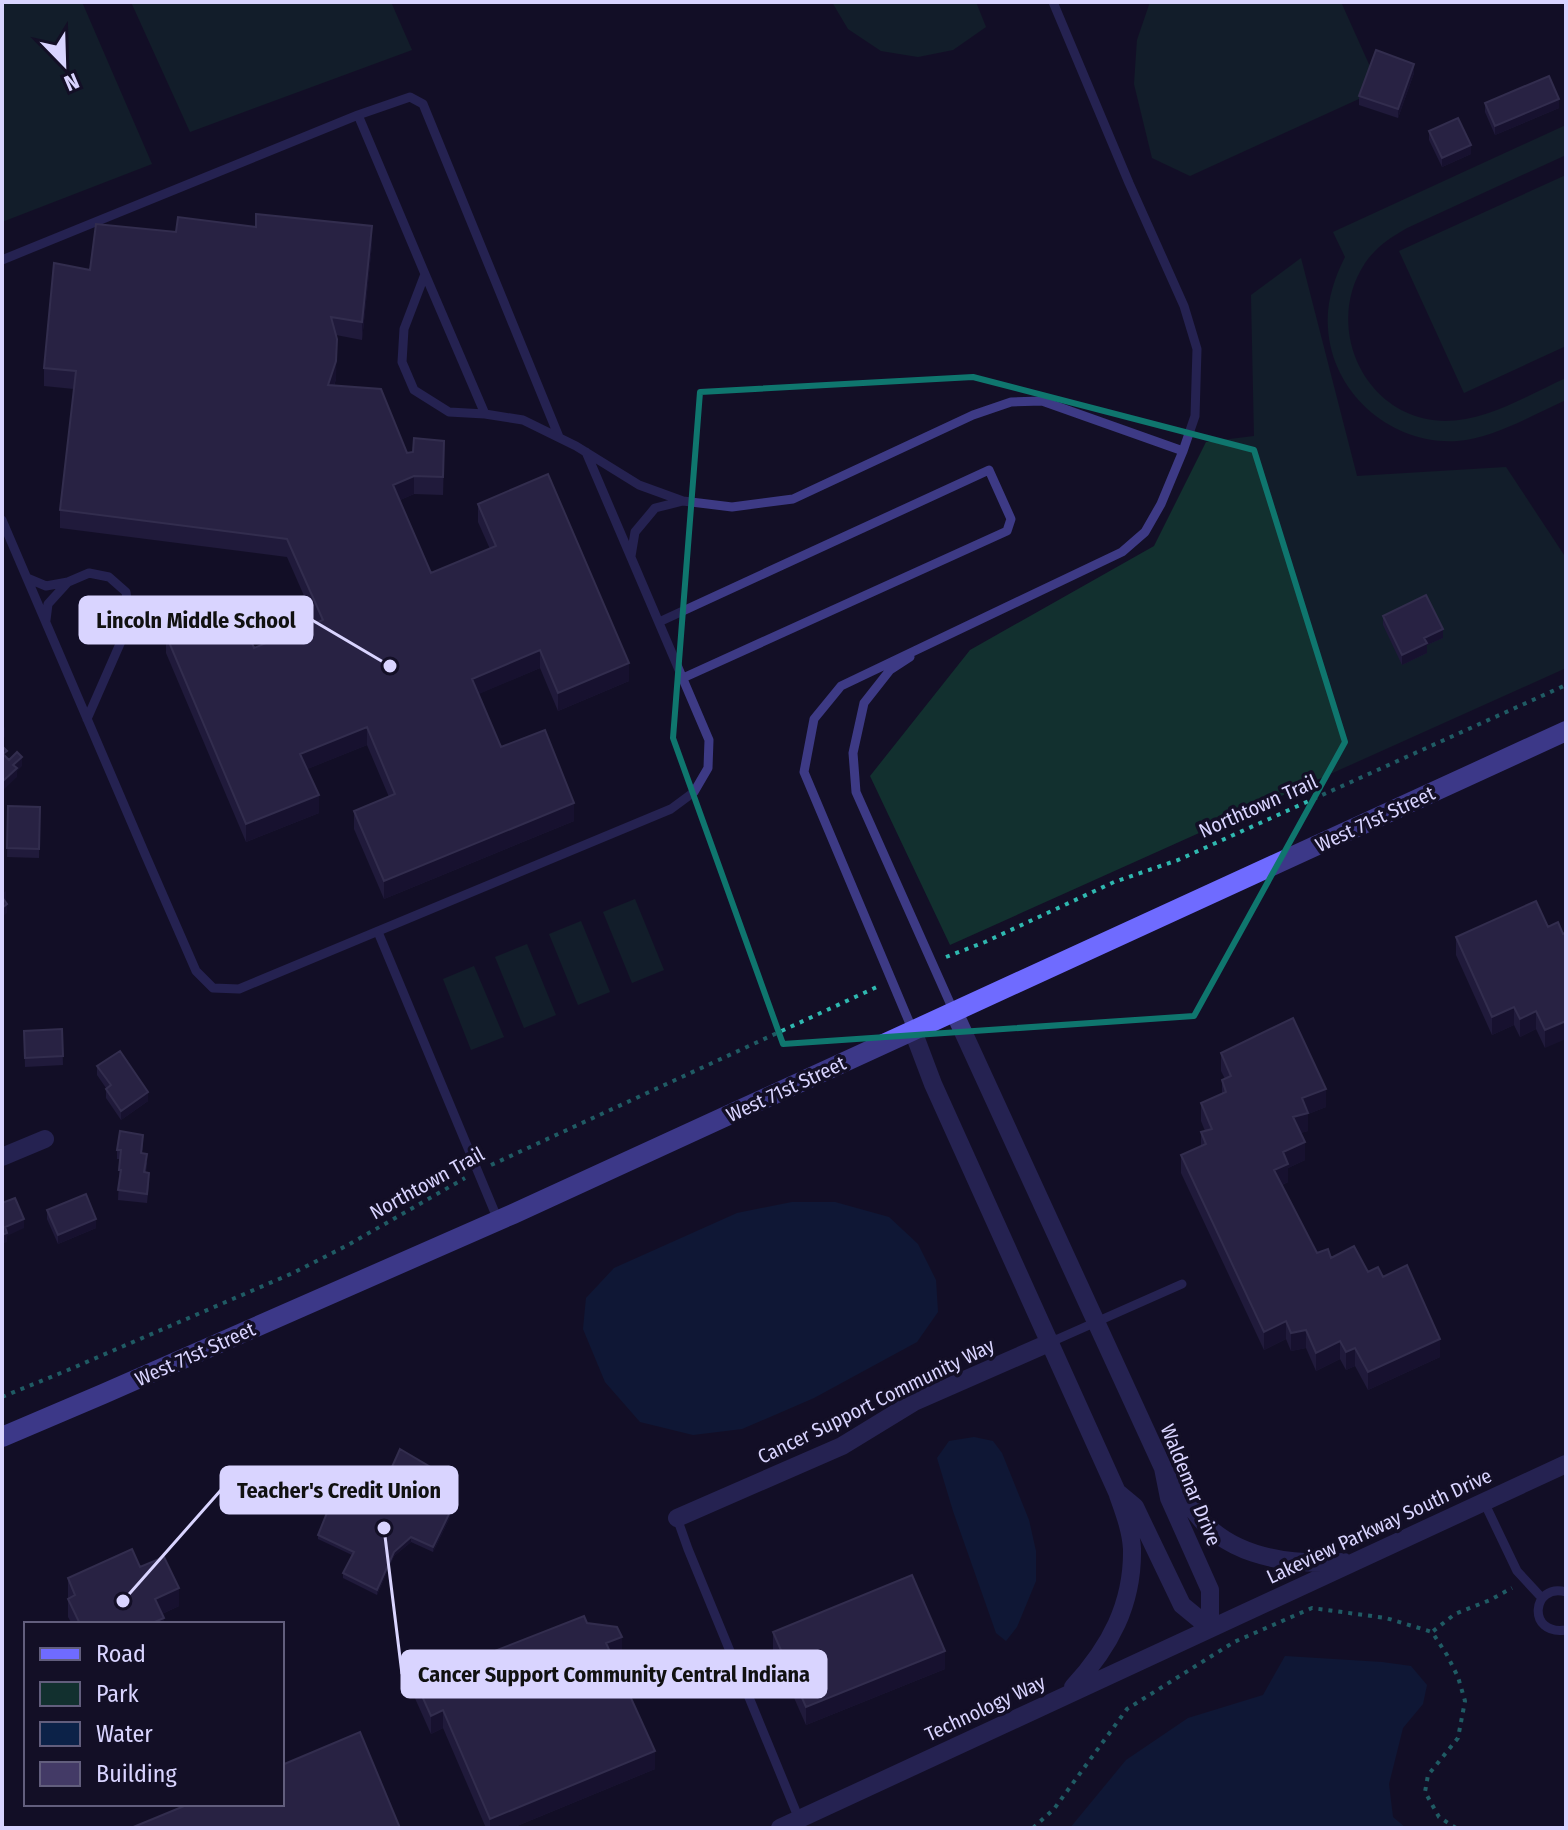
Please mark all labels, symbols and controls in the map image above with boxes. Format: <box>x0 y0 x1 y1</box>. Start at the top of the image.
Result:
north arrow <box>24 24 104 104</box>
text: N <box>60 67 83 97</box>
callout: Lincoln Middle School <box>80 597 312 643</box>
text: Lincoln Middle School <box>96 607 297 634</box>
street label: Northtown Trail <box>1195 769 1321 843</box>
street label: West 71st Street <box>1311 781 1439 857</box>
street label: West 71st Street <box>722 1051 850 1127</box>
street label: Northtown Trail <box>366 1142 488 1224</box>
street label: West 71st Street <box>131 1317 259 1391</box>
street label: Cancer Support Community Way <box>754 1333 998 1469</box>
street label: Waldemar Drive <box>1156 1421 1226 1549</box>
street label: Lakeview Parkway South Drive <box>1263 1463 1495 1589</box>
callout: Teacher's Credit Union <box>221 1467 457 1513</box>
text: Teacher's Credit Union <box>237 1477 441 1504</box>
legend <box>24 1622 284 1806</box>
text: Road <box>96 1640 146 1668</box>
callout: Cancer Support Community Central Indiana <box>402 1651 826 1697</box>
text: Cancer Support Community Central Indiana <box>418 1661 810 1688</box>
street label: Technology Way <box>921 1670 1049 1746</box>
text: Park <box>96 1680 139 1708</box>
text: Water <box>96 1720 153 1748</box>
text: Building <box>96 1760 178 1788</box>

